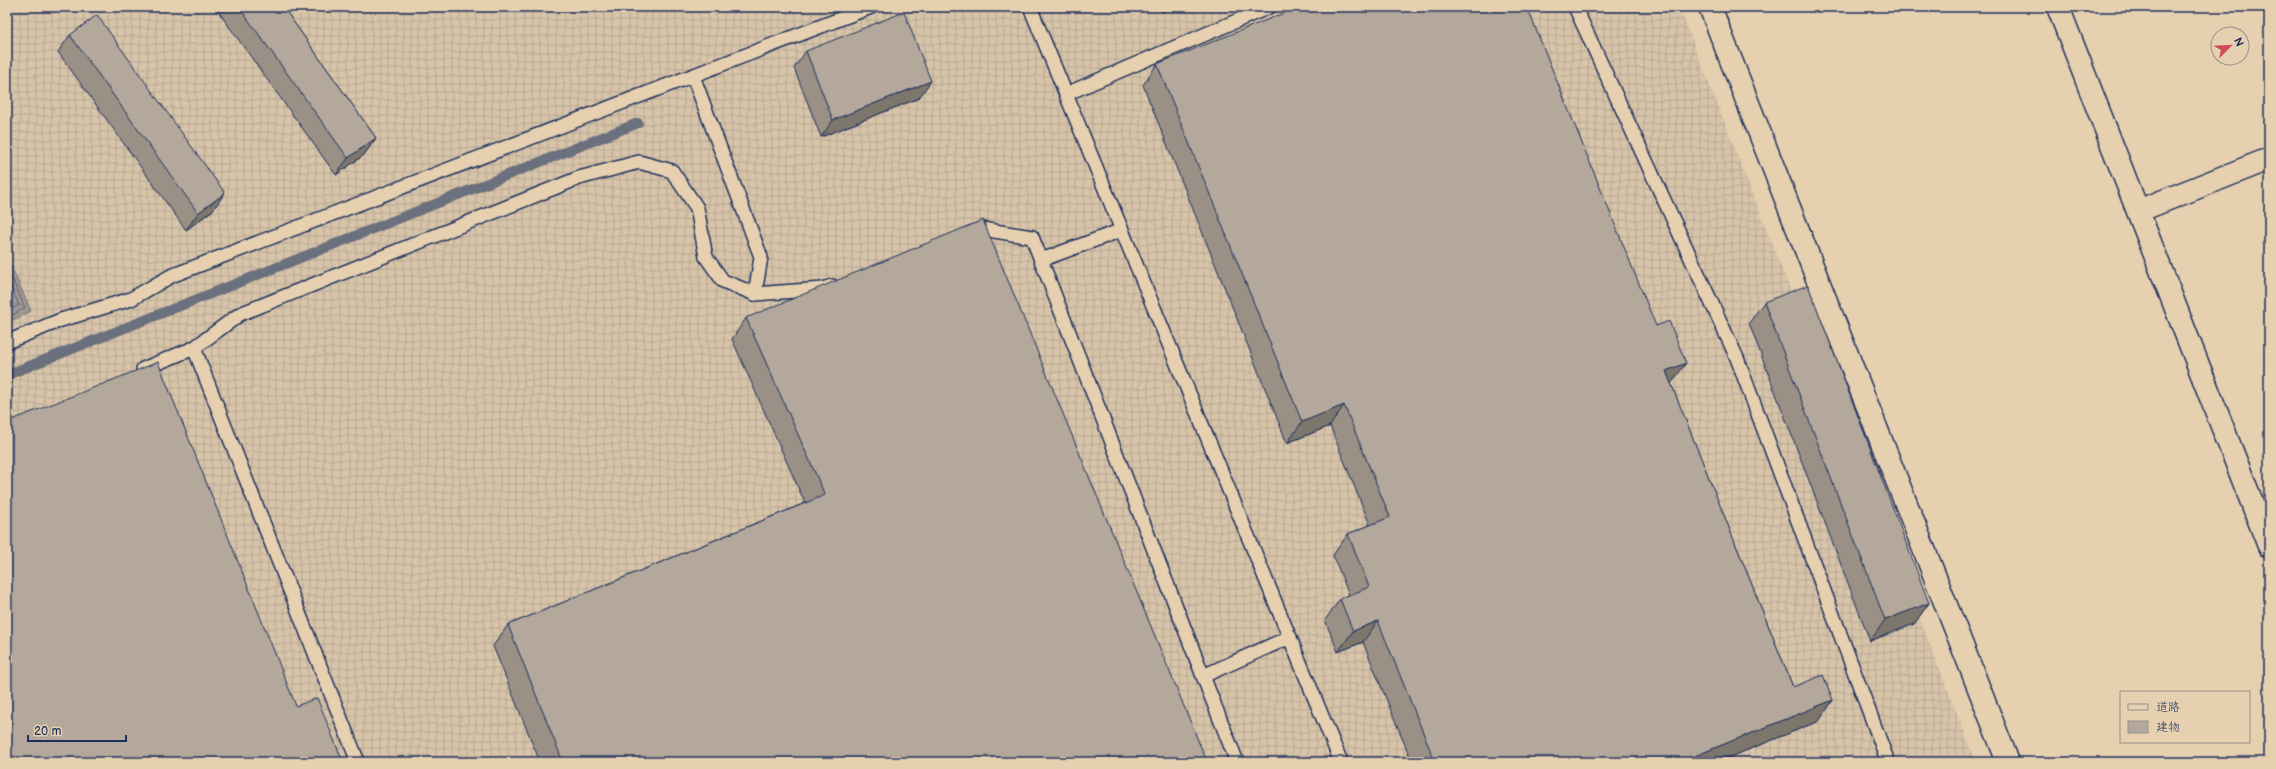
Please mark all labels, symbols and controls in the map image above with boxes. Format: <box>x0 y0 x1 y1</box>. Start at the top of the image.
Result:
north arrow <box>2210 26 2250 66</box>
text: N <box>2231 36 2246 49</box>
legend <box>2120 691 2250 743</box>
text: 道路 <box>2156 700 2180 715</box>
scale bar <box>28 717 126 743</box>
text: 建物 <box>2156 720 2180 735</box>
text: 20 m <box>34 724 61 739</box>

